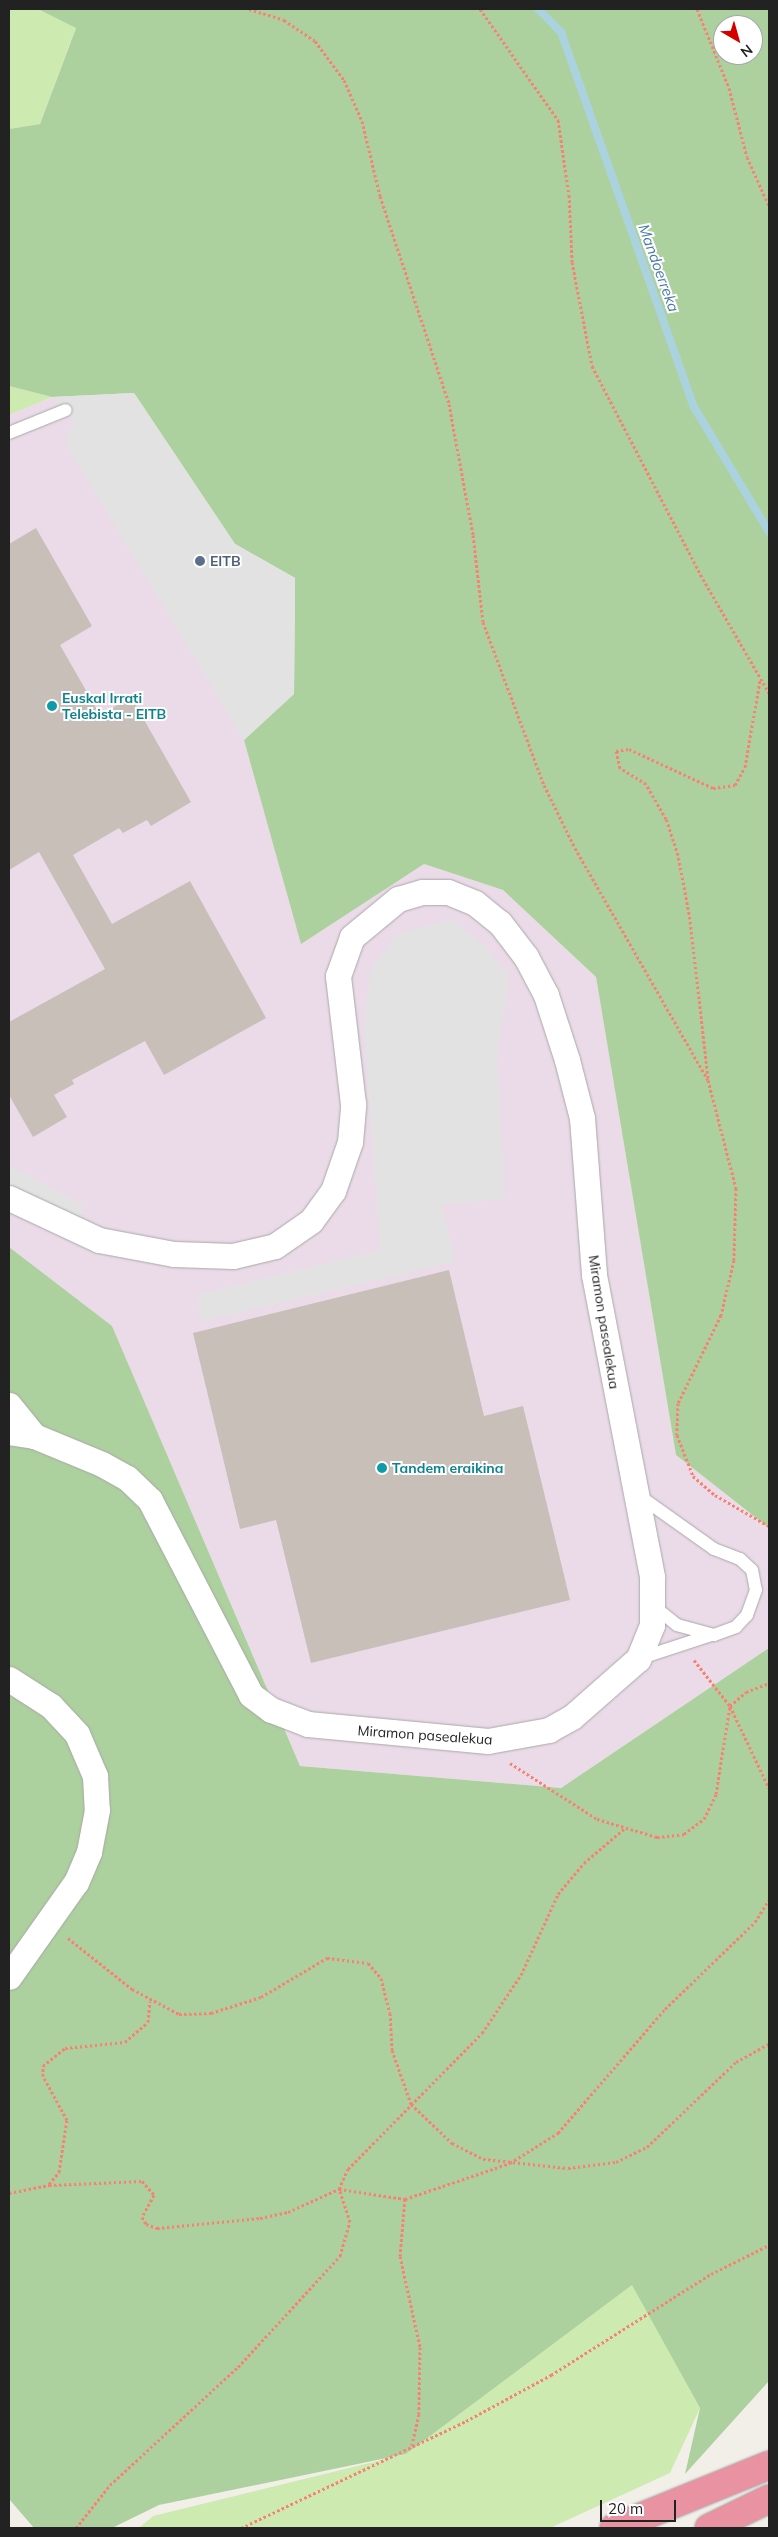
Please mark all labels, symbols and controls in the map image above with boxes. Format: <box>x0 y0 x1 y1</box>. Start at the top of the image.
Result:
north arrow <box>713 15 763 65</box>
text: N <box>737 41 756 61</box>
water label: Mandoerreka <box>635 222 683 314</box>
place label: EITB <box>210 553 241 569</box>
marker: EITB <box>194 555 206 567</box>
place label: Euskal Irrati Telebista - EITB <box>62 690 166 722</box>
marker: Euskal Irrati Telebista - EITB <box>46 700 58 712</box>
street label: Miramon pasealekua <box>585 1254 623 1390</box>
place label: Tandem eraikina <box>392 1460 503 1476</box>
marker: Tandem eraikina <box>376 1462 388 1474</box>
street label: Miramon pasealekua <box>357 1722 493 1748</box>
scale bar <box>603 2490 679 2522</box>
text: 20 m <box>608 2499 643 2518</box>

